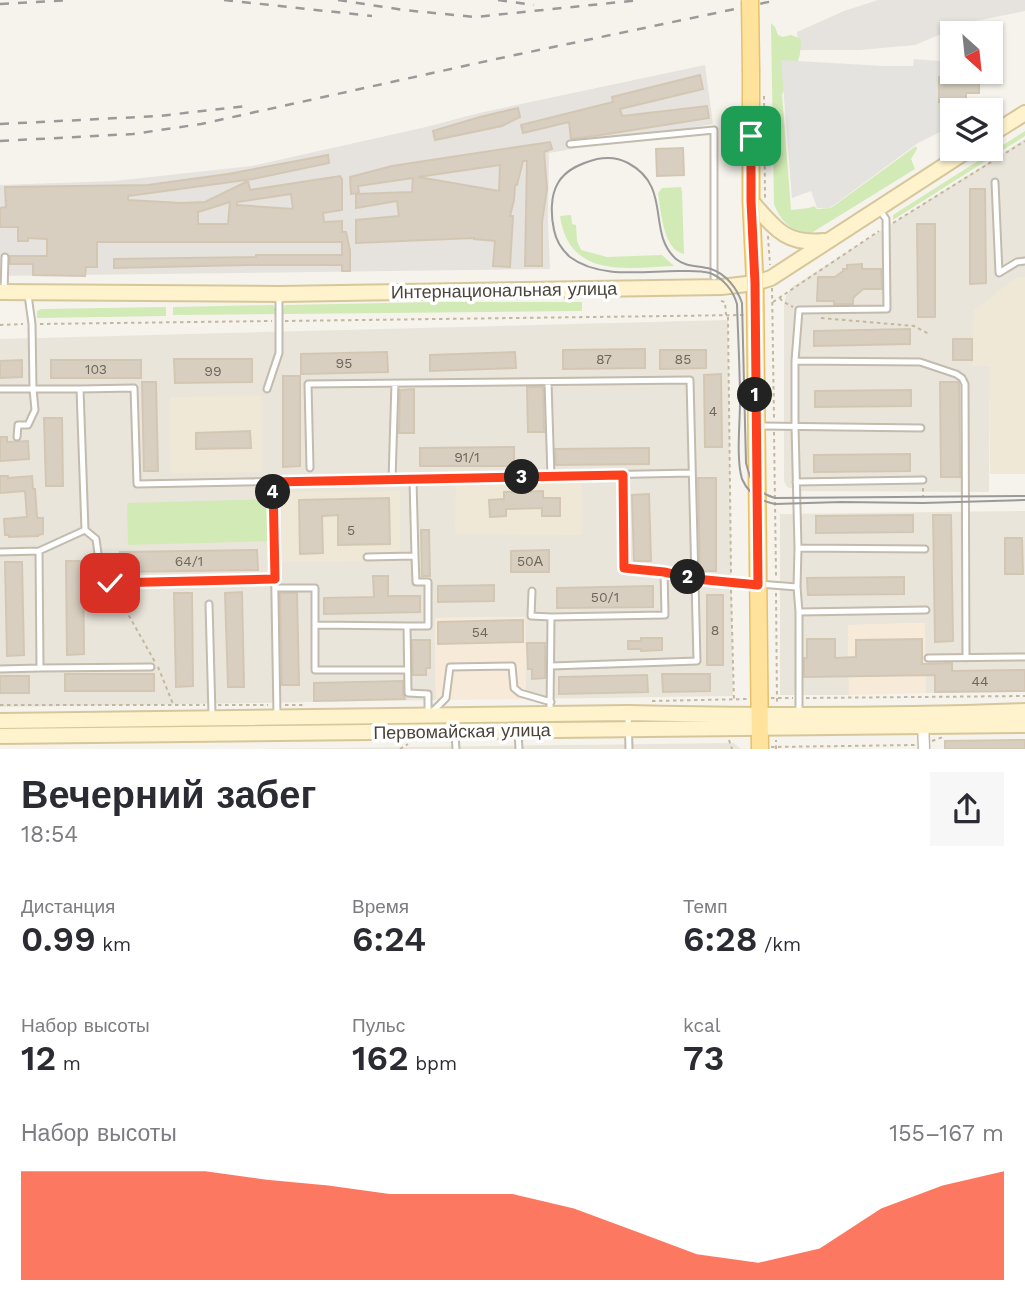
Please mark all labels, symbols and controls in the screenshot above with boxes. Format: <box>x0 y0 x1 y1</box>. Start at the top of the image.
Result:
north arrow <box>940 21 1003 84</box>
map controls <box>940 21 1003 161</box>
button: layers <box>940 98 1003 161</box>
pin <box>721 106 781 166</box>
icon: arrive <box>732 117 770 155</box>
street label: Интернациональная улица <box>391 278 618 302</box>
house number: 87 <box>596 351 612 367</box>
house number: 85 <box>675 351 691 367</box>
house number: 95 <box>336 355 352 371</box>
house number: 103 <box>85 361 107 377</box>
house number: 99 <box>204 363 222 379</box>
pin: 1 <box>738 378 772 412</box>
text: 1 <box>750 383 759 406</box>
house number: 4 <box>709 403 717 419</box>
house number: 91/1 <box>454 449 480 465</box>
pin: 3 <box>504 460 540 494</box>
text: 3 <box>516 465 527 488</box>
pin: 4 <box>256 475 290 510</box>
text: 4 <box>266 480 279 503</box>
house number: 5 <box>347 522 355 538</box>
pin <box>80 553 140 613</box>
house number: 64/1 <box>175 553 203 569</box>
house number: 50А <box>517 553 544 569</box>
pin: 2 <box>670 560 706 594</box>
icon: check <box>91 564 129 602</box>
text: 2 <box>682 565 693 588</box>
house number: 50/1 <box>591 589 619 605</box>
house number: 8 <box>711 622 719 638</box>
house number: 54 <box>472 624 488 640</box>
house number: 44 <box>971 673 989 689</box>
street label: Первомайская улица <box>373 719 552 743</box>
button: share <box>930 772 1004 846</box>
text: Вечерний забег <box>21 773 316 817</box>
text: 18:54 <box>21 821 78 848</box>
text: Дистанция <box>21 895 115 918</box>
text: Время <box>352 895 409 918</box>
text: Темп <box>683 895 727 918</box>
text: 0.99 <box>21 918 96 960</box>
text: 6:24 <box>352 918 426 960</box>
text: 6:28 <box>683 918 757 960</box>
text: km <box>96 933 131 956</box>
text: /km <box>757 933 801 956</box>
text: Набор высоты <box>21 1014 150 1037</box>
text: Пульс <box>352 1014 405 1037</box>
text: kcal <box>683 1014 721 1037</box>
text: 12 <box>21 1037 56 1079</box>
text: 162 <box>352 1037 409 1079</box>
text: 73 <box>683 1037 724 1079</box>
text: m <box>56 1052 81 1075</box>
text: bpm <box>409 1052 457 1075</box>
text: Набор высоты <box>21 1120 177 1147</box>
text: 155–167 m <box>889 1120 1004 1147</box>

